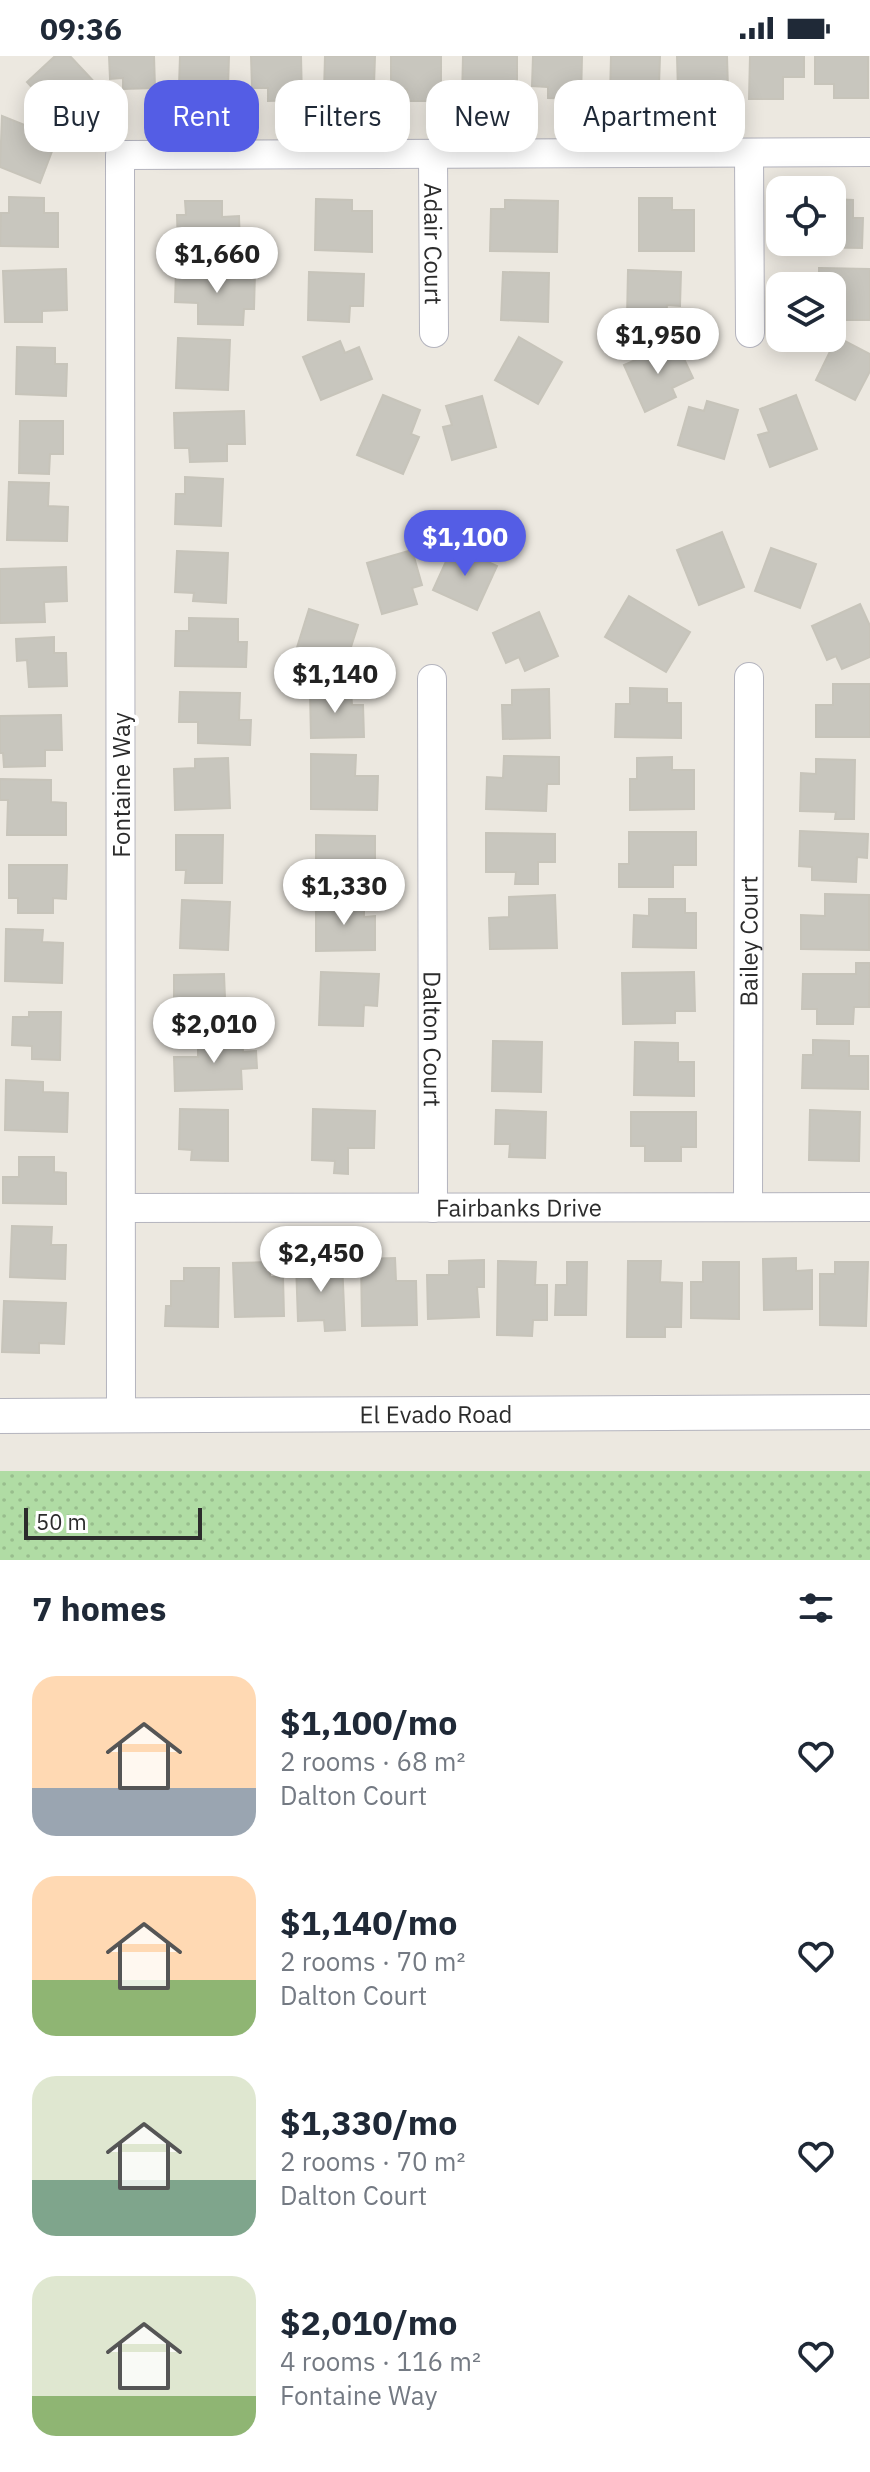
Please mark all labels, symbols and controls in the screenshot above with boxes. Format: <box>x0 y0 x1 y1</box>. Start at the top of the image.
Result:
text: 09:36 <box>40 9 122 48</box>
chip: Buy <box>24 80 128 152</box>
chip: Rent <box>144 80 259 152</box>
chip: Filters <box>275 80 410 152</box>
chip: New <box>426 80 538 152</box>
chip: Apartment <box>554 80 745 152</box>
map controls <box>766 176 846 352</box>
button: locate <box>766 176 846 256</box>
street label: Adair Court <box>417 183 450 305</box>
pin: $1,660 <box>152 227 282 295</box>
text: $1,660 <box>174 236 260 270</box>
button: layers <box>766 272 846 352</box>
pin: $1,950 <box>593 308 723 376</box>
text: $1,950 <box>615 317 701 351</box>
pin: $1,100 <box>400 510 530 578</box>
text: $1,100 <box>422 519 508 553</box>
pin: $1,140 <box>270 647 400 715</box>
text: $1,140 <box>292 656 378 690</box>
street label: Fontaine Way <box>105 712 137 858</box>
pin: $1,330 <box>279 859 409 927</box>
text: $1,330 <box>301 868 387 902</box>
street label: Bailey Court <box>732 875 765 1007</box>
street label: Dalton Court <box>417 971 449 1107</box>
pin: $2,010 <box>149 997 279 1065</box>
text: $2,010 <box>171 1006 257 1040</box>
street label: Fairbanks Drive <box>436 1191 602 1224</box>
pin: $2,450 <box>256 1226 386 1294</box>
text: $2,450 <box>278 1235 364 1269</box>
street label: El Evado Road <box>359 1398 513 1430</box>
scale bar <box>24 1504 202 1540</box>
text: 50 m <box>36 1507 87 1536</box>
text: 7 homes <box>32 1586 167 1630</box>
icon: filters <box>794 1586 838 1630</box>
text: $1,100/mo <box>280 1700 457 1744</box>
icon: home <box>96 1708 192 1804</box>
icon: heart <box>794 1734 838 1778</box>
text: 2 rooms · 68 m² <box>280 1744 465 1778</box>
text: Dalton Court <box>280 1778 427 1812</box>
text: $1,140/mo <box>280 1900 457 1944</box>
icon: home <box>96 1908 192 2004</box>
icon: heart <box>794 1934 838 1978</box>
text: 2 rooms · 70 m² <box>280 1944 465 1978</box>
text: Dalton Court <box>280 1978 427 2012</box>
text: $1,330/mo <box>280 2100 457 2144</box>
icon: home <box>96 2108 192 2204</box>
icon: heart <box>794 2134 838 2178</box>
text: 2 rooms · 70 m² <box>280 2144 465 2178</box>
text: Dalton Court <box>280 2178 427 2212</box>
text: $2,010/mo <box>280 2300 457 2344</box>
icon: home <box>96 2308 192 2404</box>
icon: heart <box>794 2334 838 2378</box>
text: 4 rooms · 116 m² <box>280 2344 481 2378</box>
text: Fontaine Way <box>280 2378 438 2412</box>

